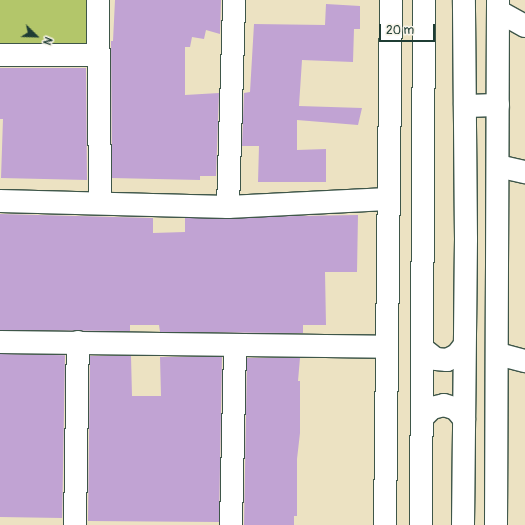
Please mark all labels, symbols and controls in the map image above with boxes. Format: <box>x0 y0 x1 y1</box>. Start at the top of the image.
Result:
north arrow <box>16 16 56 56</box>
scale bar <box>381 16 437 42</box>
text: 20 m <box>386 23 414 38</box>
text: N <box>40 35 55 47</box>

